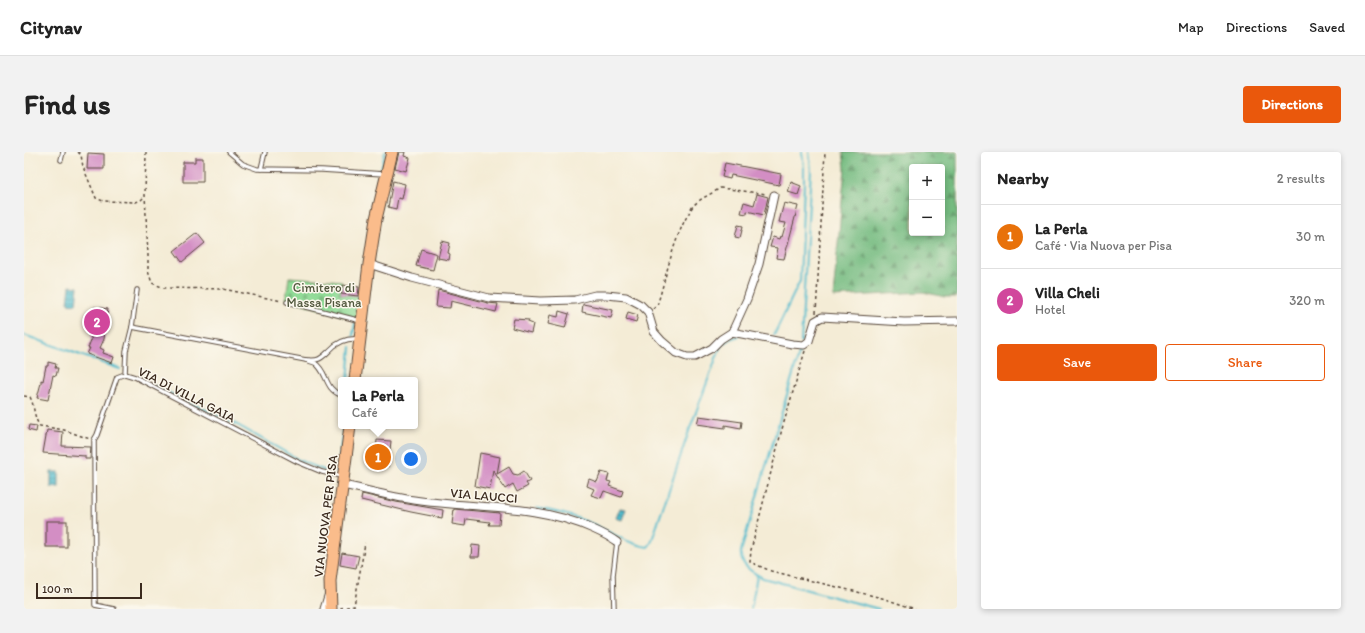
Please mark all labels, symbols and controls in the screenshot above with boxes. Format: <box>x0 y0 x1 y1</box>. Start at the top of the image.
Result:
text: Citynav <box>20 16 82 39</box>
text: Map <box>1178 19 1204 36</box>
text: Directions <box>1226 19 1287 36</box>
text: Saved <box>1309 19 1345 36</box>
button: Directions <box>1243 86 1341 123</box>
text: Find us <box>24 87 111 121</box>
map controls <box>909 164 945 236</box>
button: + <box>909 164 945 200</box>
text: Nearby <box>997 168 1049 188</box>
text: 2 results <box>1277 171 1325 186</box>
button: − <box>909 200 945 236</box>
text: La Perla <box>1035 220 1087 238</box>
text: 1 <box>1007 229 1013 244</box>
text: 30 m <box>1296 229 1325 244</box>
text: Café · Via Nuova per Pisa <box>1035 238 1172 253</box>
park label: Cimitero di Massa Pisana <box>287 280 362 310</box>
text: Villa Cheli <box>1035 284 1100 302</box>
text: 2 <box>1007 293 1013 308</box>
text: 320 m <box>1289 293 1325 308</box>
text: Hotel <box>1035 302 1065 317</box>
pin: 2 <box>84 307 110 337</box>
button: Save <box>997 344 1157 381</box>
button: Share <box>1165 344 1325 381</box>
street label: VIA DI VILLA GAIA <box>136 363 238 426</box>
popup <box>338 377 418 429</box>
text: La Perla <box>352 387 404 405</box>
text: Café <box>352 405 378 420</box>
pin: 1 <box>365 442 391 472</box>
your location <box>401 449 421 469</box>
street label: VIA NUOVA PER PISA <box>311 453 341 578</box>
street label: VIA LAUCCI <box>450 485 518 506</box>
scale bar <box>36 581 142 600</box>
text: 100 m <box>42 583 72 596</box>

